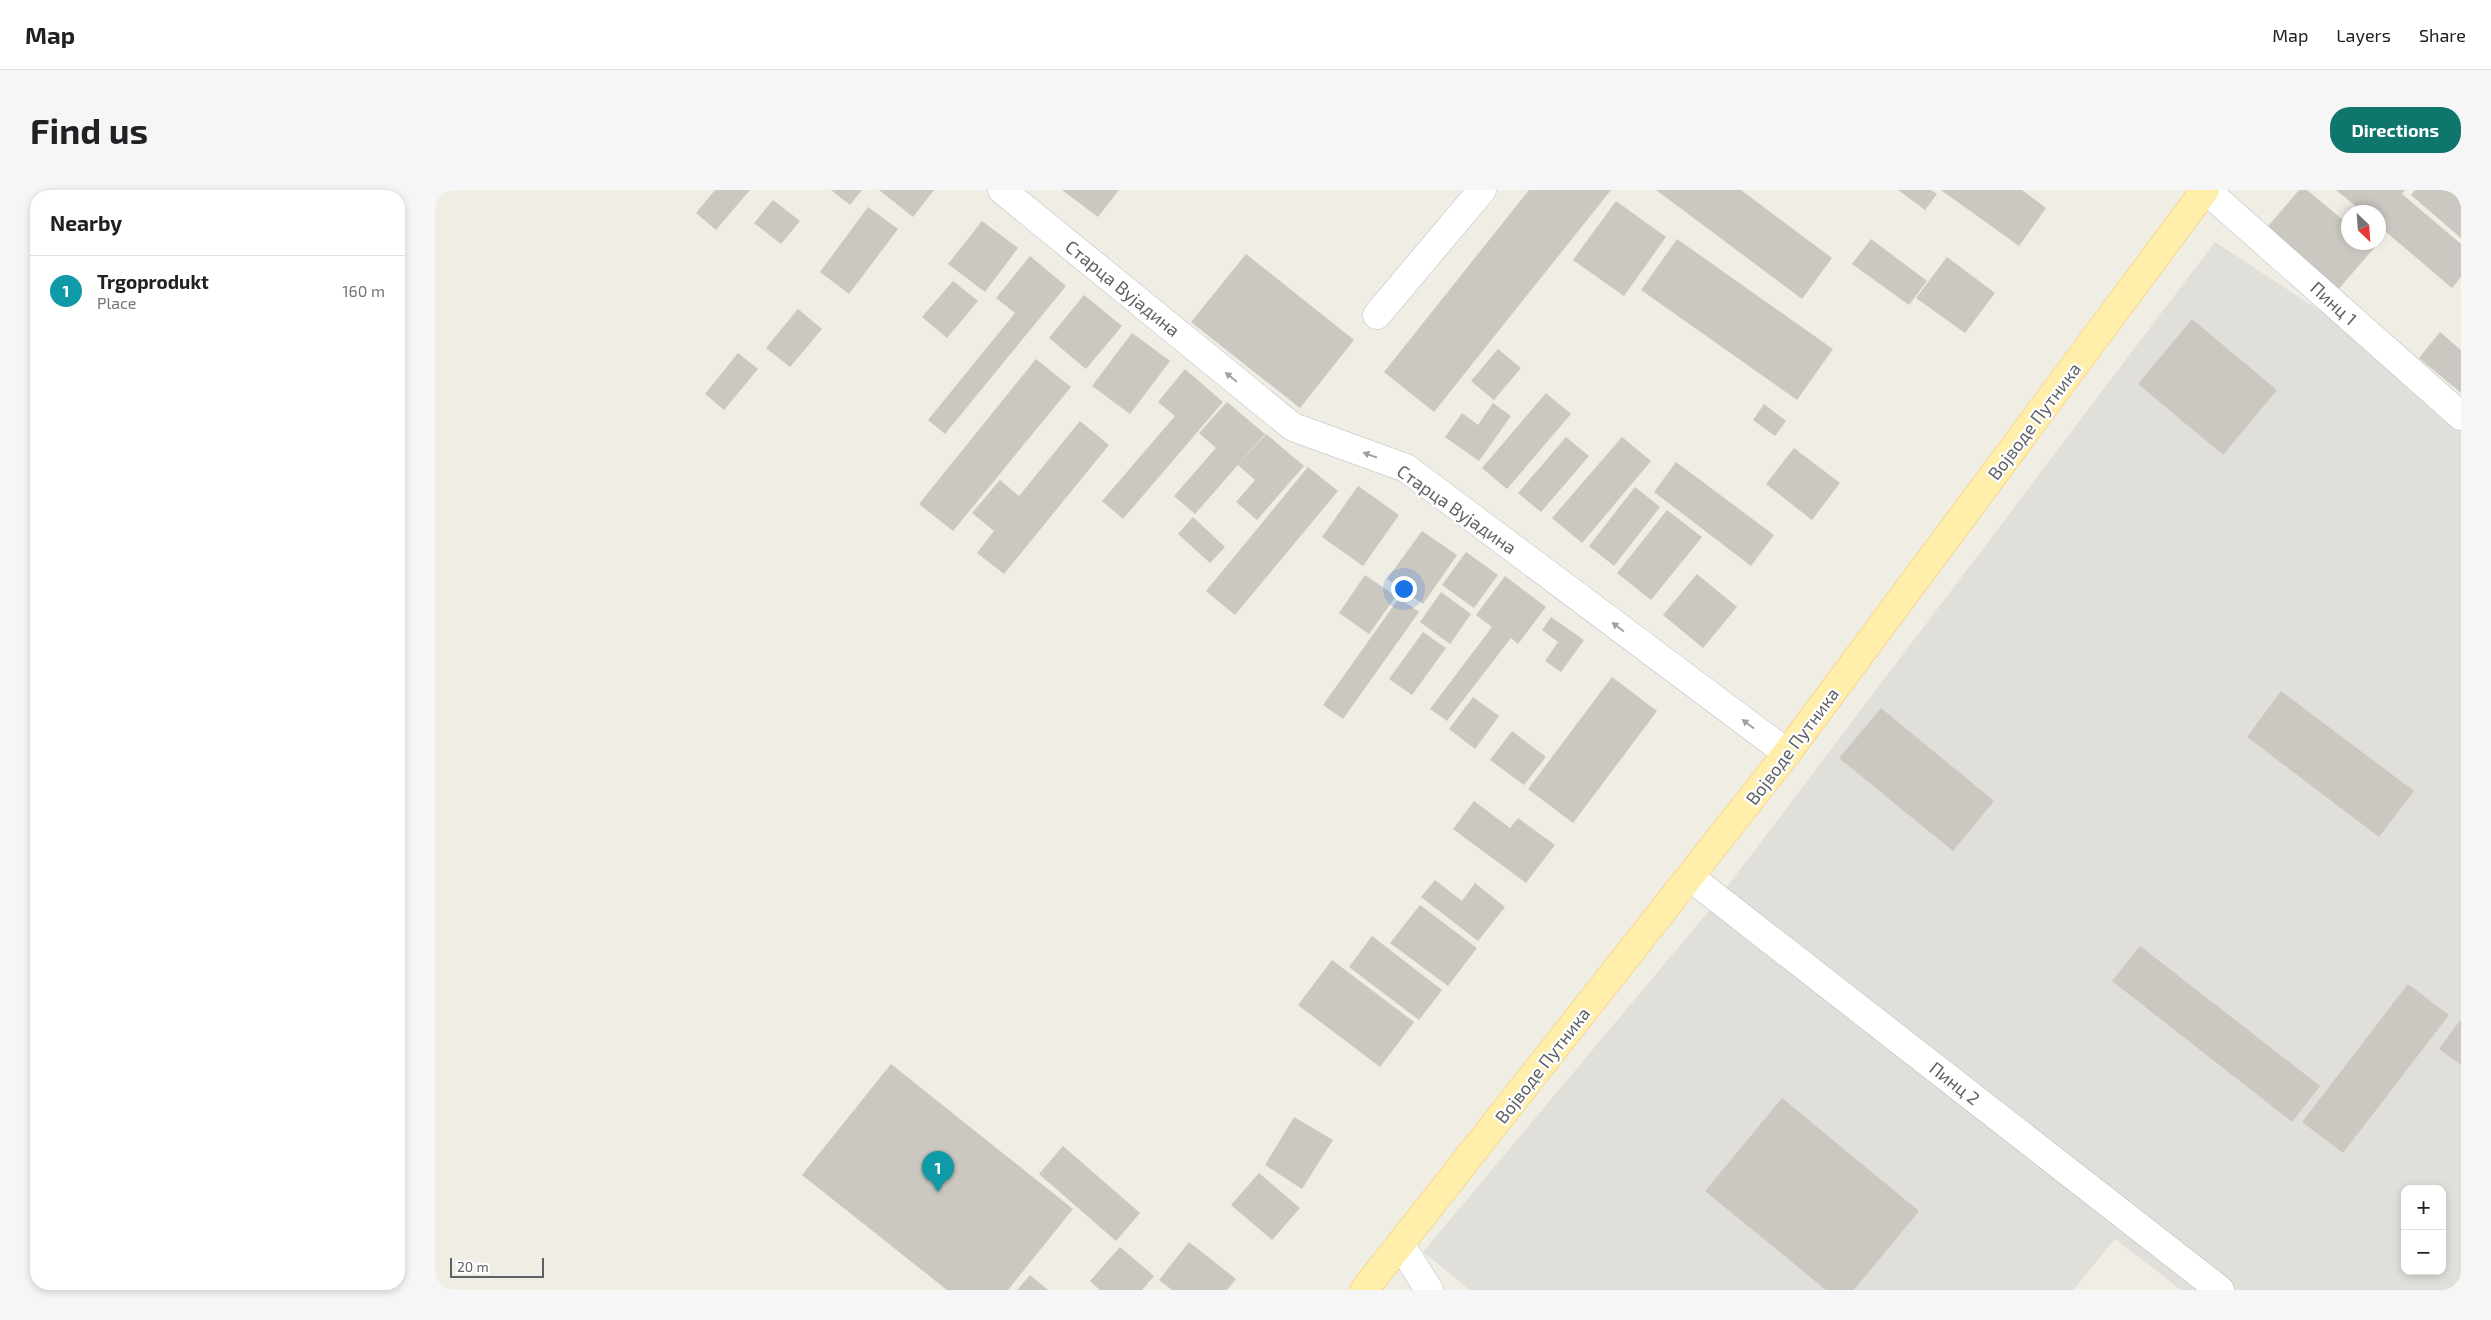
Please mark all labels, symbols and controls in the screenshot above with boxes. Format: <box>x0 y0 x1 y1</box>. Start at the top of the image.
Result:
text: Map <box>25 20 75 49</box>
text: Map <box>2272 24 2308 46</box>
text: Layers <box>2336 24 2391 46</box>
text: Share <box>2419 24 2466 46</box>
button: Directions <box>2330 107 2461 153</box>
text: Find us <box>30 109 148 151</box>
north arrow <box>2341 205 2386 250</box>
text: Nearby <box>50 210 122 235</box>
street label: Старца Вујадина <box>1061 235 1185 341</box>
text: Trgoprodukt <box>97 270 209 293</box>
street label: Пинц 1 <box>2306 276 2362 330</box>
text: 1 <box>63 281 69 300</box>
text: 160 m <box>342 281 385 300</box>
text: Place <box>97 293 136 312</box>
street label: Војводе Путника <box>1983 358 2085 484</box>
one-way arrow <box>1225 371 1238 382</box>
one-way arrow <box>1363 451 1378 458</box>
street label: Старца Вујадина <box>1393 460 1521 558</box>
your location <box>1391 576 1417 602</box>
one-way arrow <box>1612 621 1625 632</box>
street label: Војводе Путника <box>1741 683 1843 809</box>
one-way arrow <box>1741 719 1755 729</box>
street label: Војводе Путника <box>1490 1003 1594 1127</box>
street label: Пинц 2 <box>1925 1057 1985 1109</box>
pin: 1 <box>922 1151 954 1192</box>
map controls <box>2401 1185 2446 1275</box>
button: + <box>2401 1185 2446 1230</box>
button: − <box>2401 1230 2446 1275</box>
scale bar <box>450 1255 544 1278</box>
text: 20 m <box>457 1258 489 1275</box>

